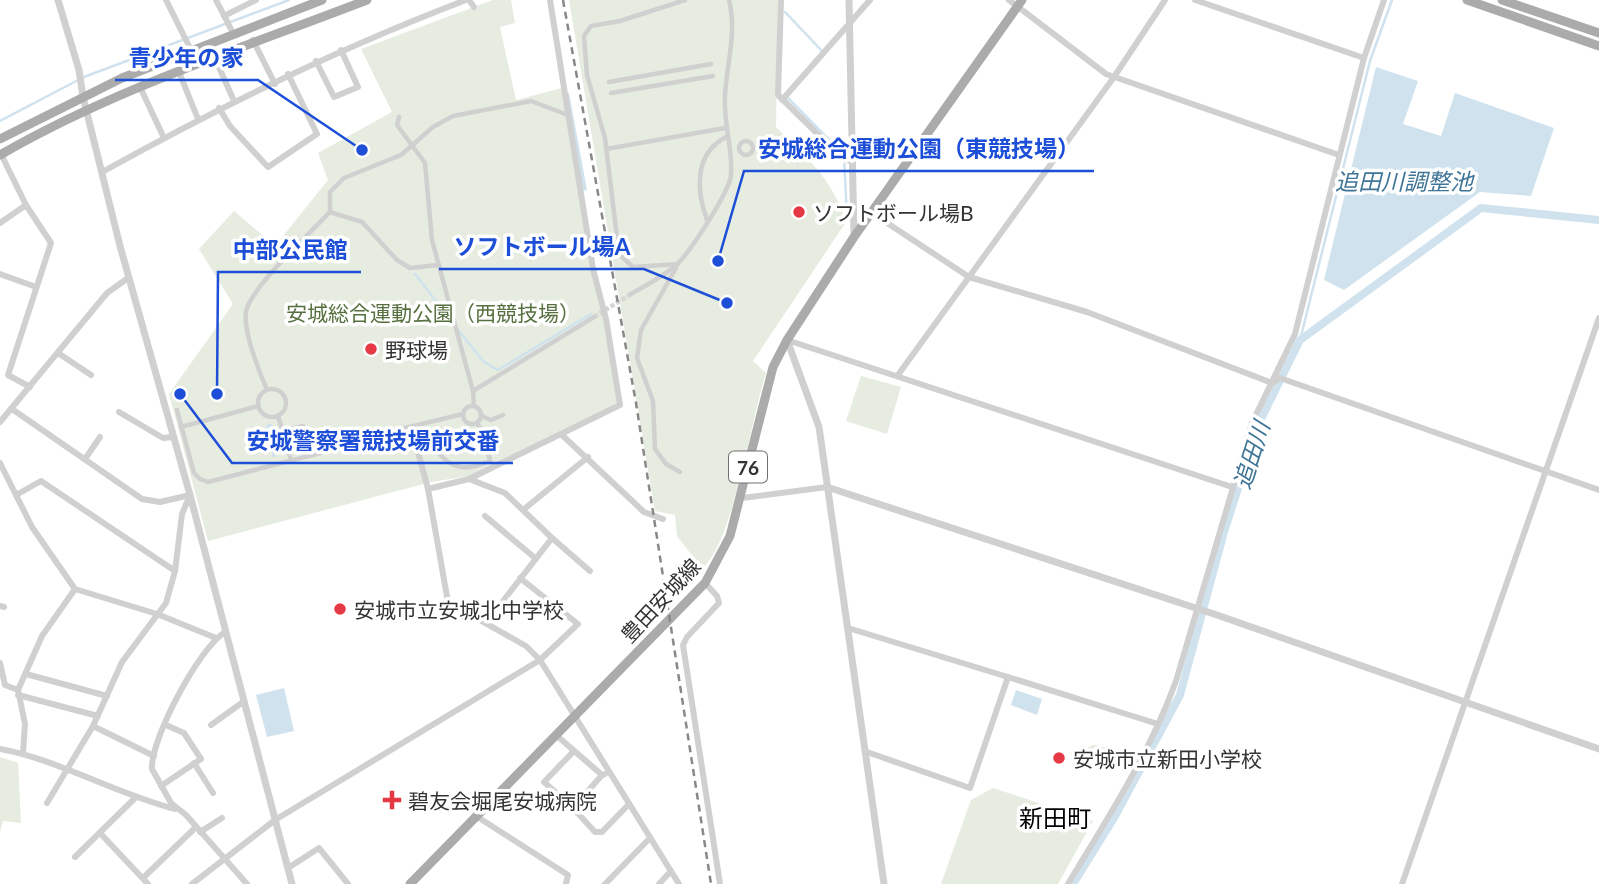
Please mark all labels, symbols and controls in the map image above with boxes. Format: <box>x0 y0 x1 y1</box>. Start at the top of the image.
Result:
callout: 青少年の家 <box>115 36 258 80</box>
text: 青少年の家 <box>129 43 244 71</box>
callout: 安城総合運動公園（東競技場） <box>744 127 1094 171</box>
text: 安城総合運動公園（東競技場） <box>758 134 1080 162</box>
water label: 追田川調整池 <box>1335 167 1475 195</box>
place label: ソフトボール場B <box>813 200 974 225</box>
marker: ソフトボール場B <box>791 204 807 220</box>
callout: ソフトボール場A <box>439 225 644 269</box>
callout: 中部公民館 <box>218 228 361 272</box>
text: ソフトボール場A <box>454 232 632 260</box>
text: 中部公民館 <box>233 235 348 263</box>
park label: 安城総合運動公園（西競技場） <box>286 300 580 325</box>
place label: 野球場 <box>385 337 448 362</box>
marker: 野球場 <box>363 341 379 357</box>
water label: 追田川 <box>1227 415 1276 492</box>
callout: 安城警察署競技場前交番 <box>232 419 513 463</box>
text: 安城警察署競技場前交番 <box>247 426 500 454</box>
road number: 76 <box>729 452 767 482</box>
street label: 豊田安城線 <box>615 553 705 647</box>
place label: 安城市立安城北中学校 <box>354 597 564 622</box>
marker: 安城市立安城北中学校 <box>332 601 348 617</box>
place label: 安城市立新田小学校 <box>1073 746 1262 771</box>
marker: 安城市立新田小学校 <box>1051 750 1067 766</box>
place label: 碧友会堀尾安城病院 <box>408 788 597 813</box>
marker: 碧友会堀尾安城病院 <box>382 790 402 810</box>
district label: 新田町 <box>1019 803 1091 832</box>

